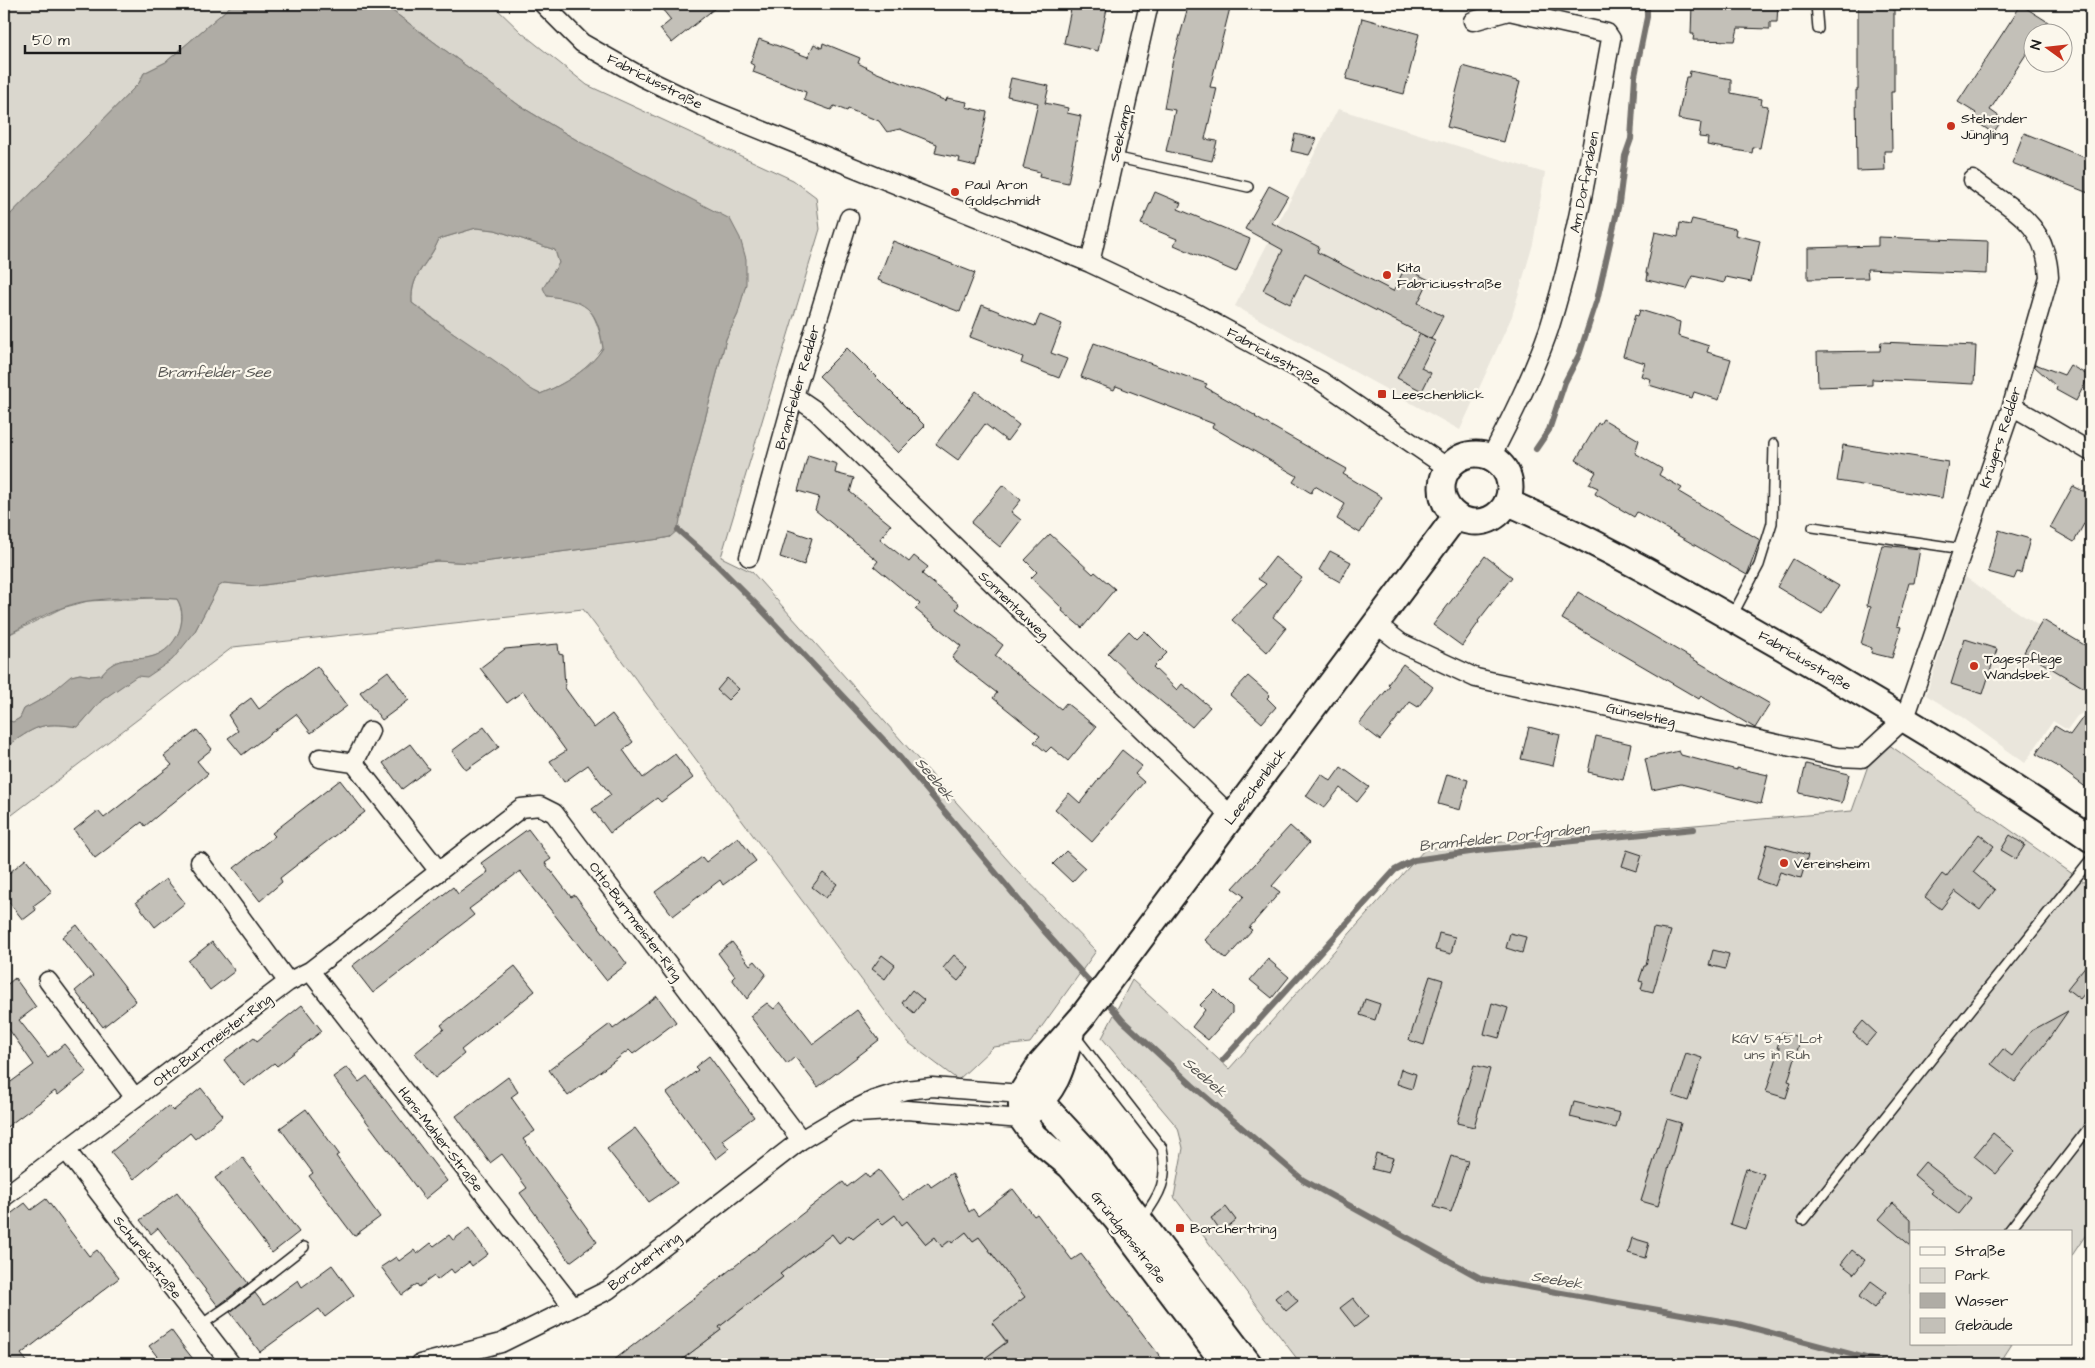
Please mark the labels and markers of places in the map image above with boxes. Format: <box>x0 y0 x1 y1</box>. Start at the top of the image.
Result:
place label: Stehender Jüngling <box>1961 109 2027 145</box>
marker: Stehender Jüngling <box>1945 120 1957 132</box>
place label: Paul Aron Goldschmidt <box>965 175 1041 211</box>
marker: Paul Aron Goldschmidt <box>949 186 961 198</box>
place label: Kita Fabriciusstraße <box>1397 258 1502 294</box>
marker: Kita Fabriciusstraße <box>1381 269 1393 281</box>
place label: Leeschenblick <box>1392 385 1484 405</box>
marker: Leeschenblick <box>1376 388 1388 400</box>
place label: Tagespflege Wandsbek <box>1984 649 2063 685</box>
marker: Tagespflege Wandsbek <box>1968 660 1980 672</box>
place label: Vereinsheim <box>1794 854 1869 874</box>
marker: Vereinsheim <box>1778 857 1790 869</box>
place label: Borchertring <box>1190 1219 1276 1239</box>
marker: Borchertring <box>1174 1222 1186 1234</box>

